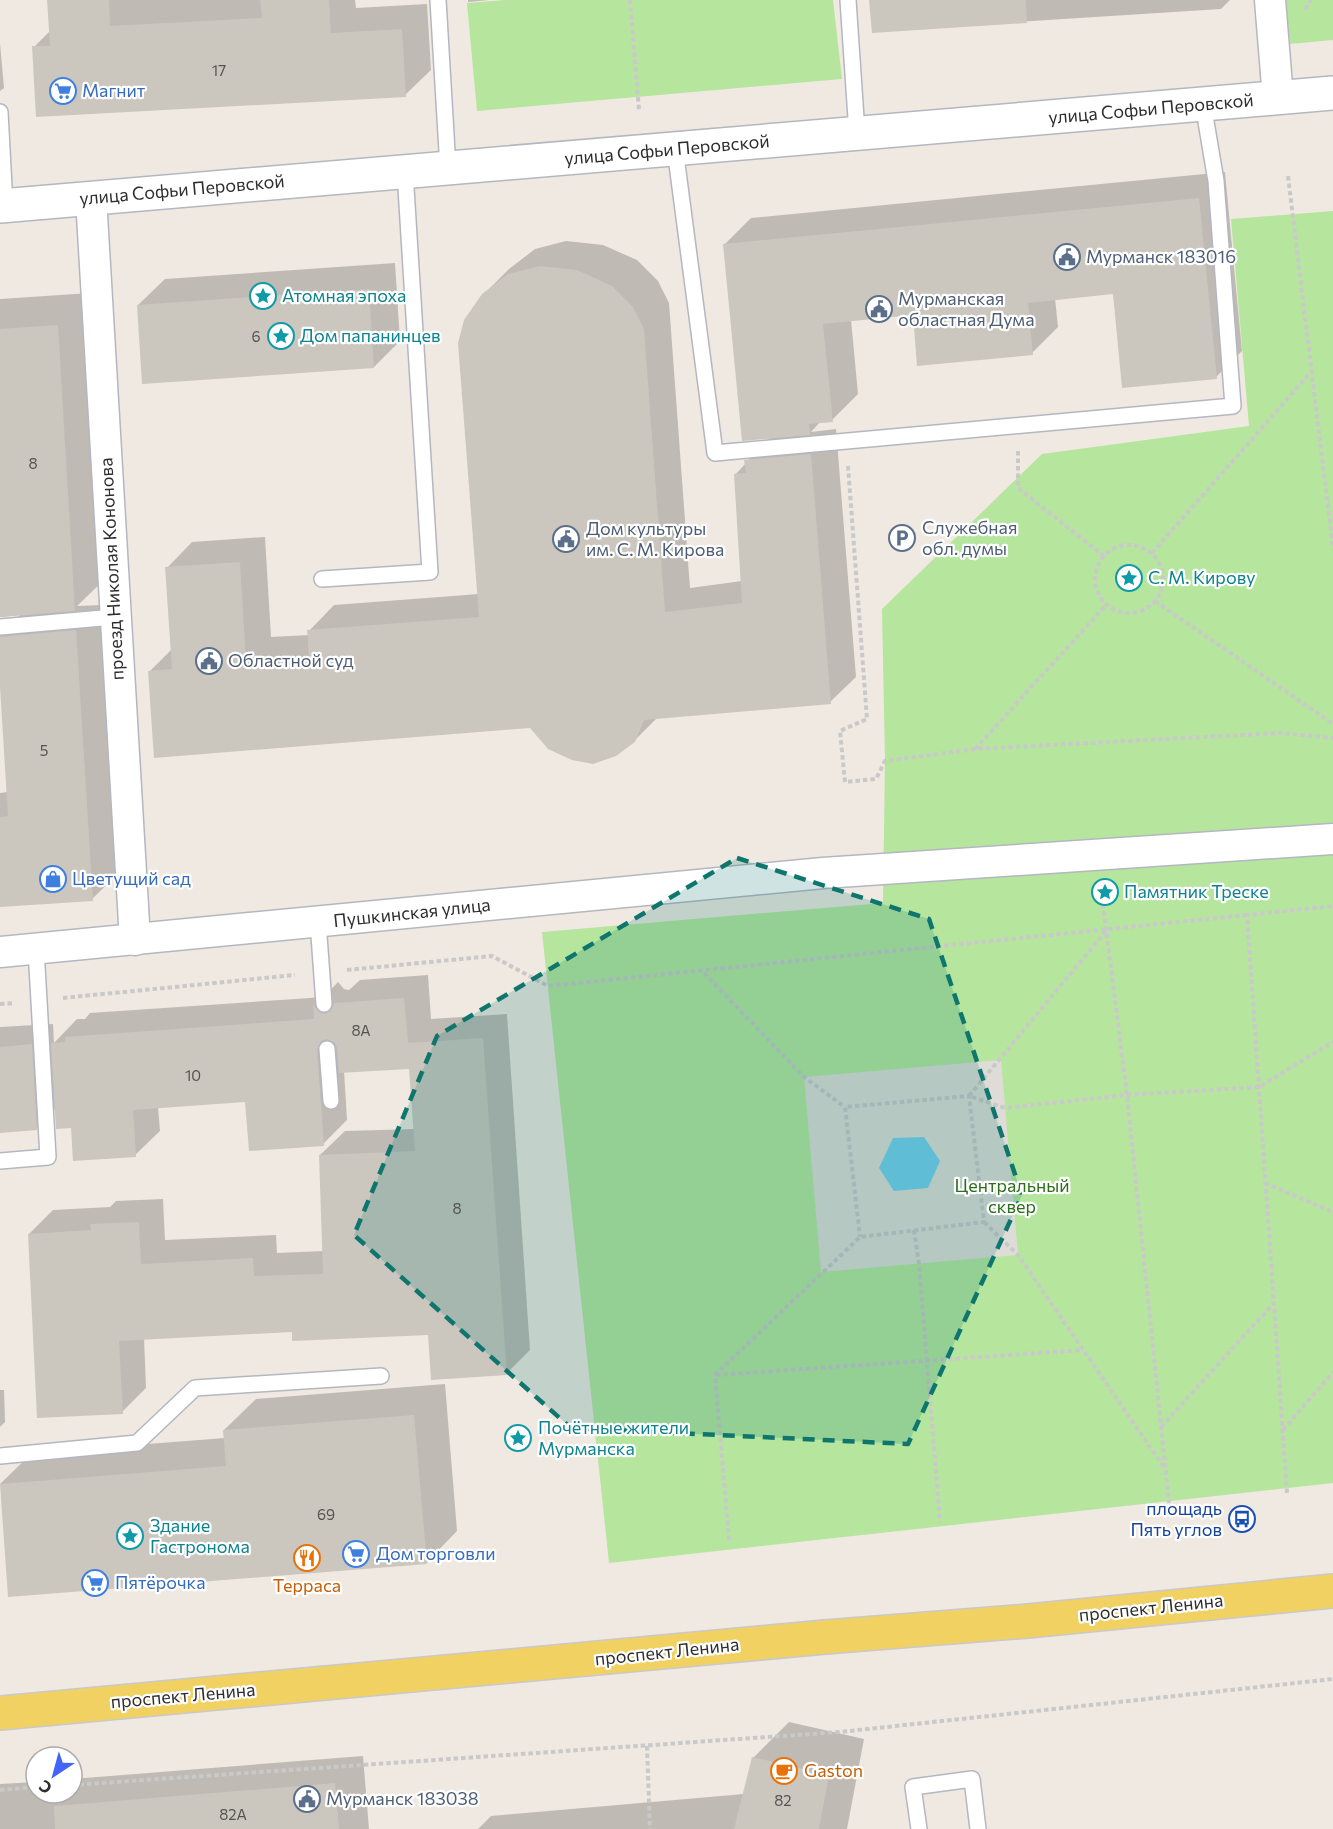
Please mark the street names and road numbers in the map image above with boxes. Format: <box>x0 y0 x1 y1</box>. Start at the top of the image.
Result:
street label: улица Софьи Перовской <box>1047 88 1254 128</box>
street label: улица Софьи Перовской <box>563 129 770 169</box>
street label: улица Софьи Перовской <box>78 169 285 209</box>
street label: проезд Николая Кононова <box>94 457 128 681</box>
street label: Пушкинская улица <box>332 893 492 931</box>
street label: проспект Ленина <box>1078 1588 1224 1626</box>
street label: проспект Ленина <box>594 1632 740 1670</box>
street label: проспект Ленина <box>110 1678 256 1712</box>

